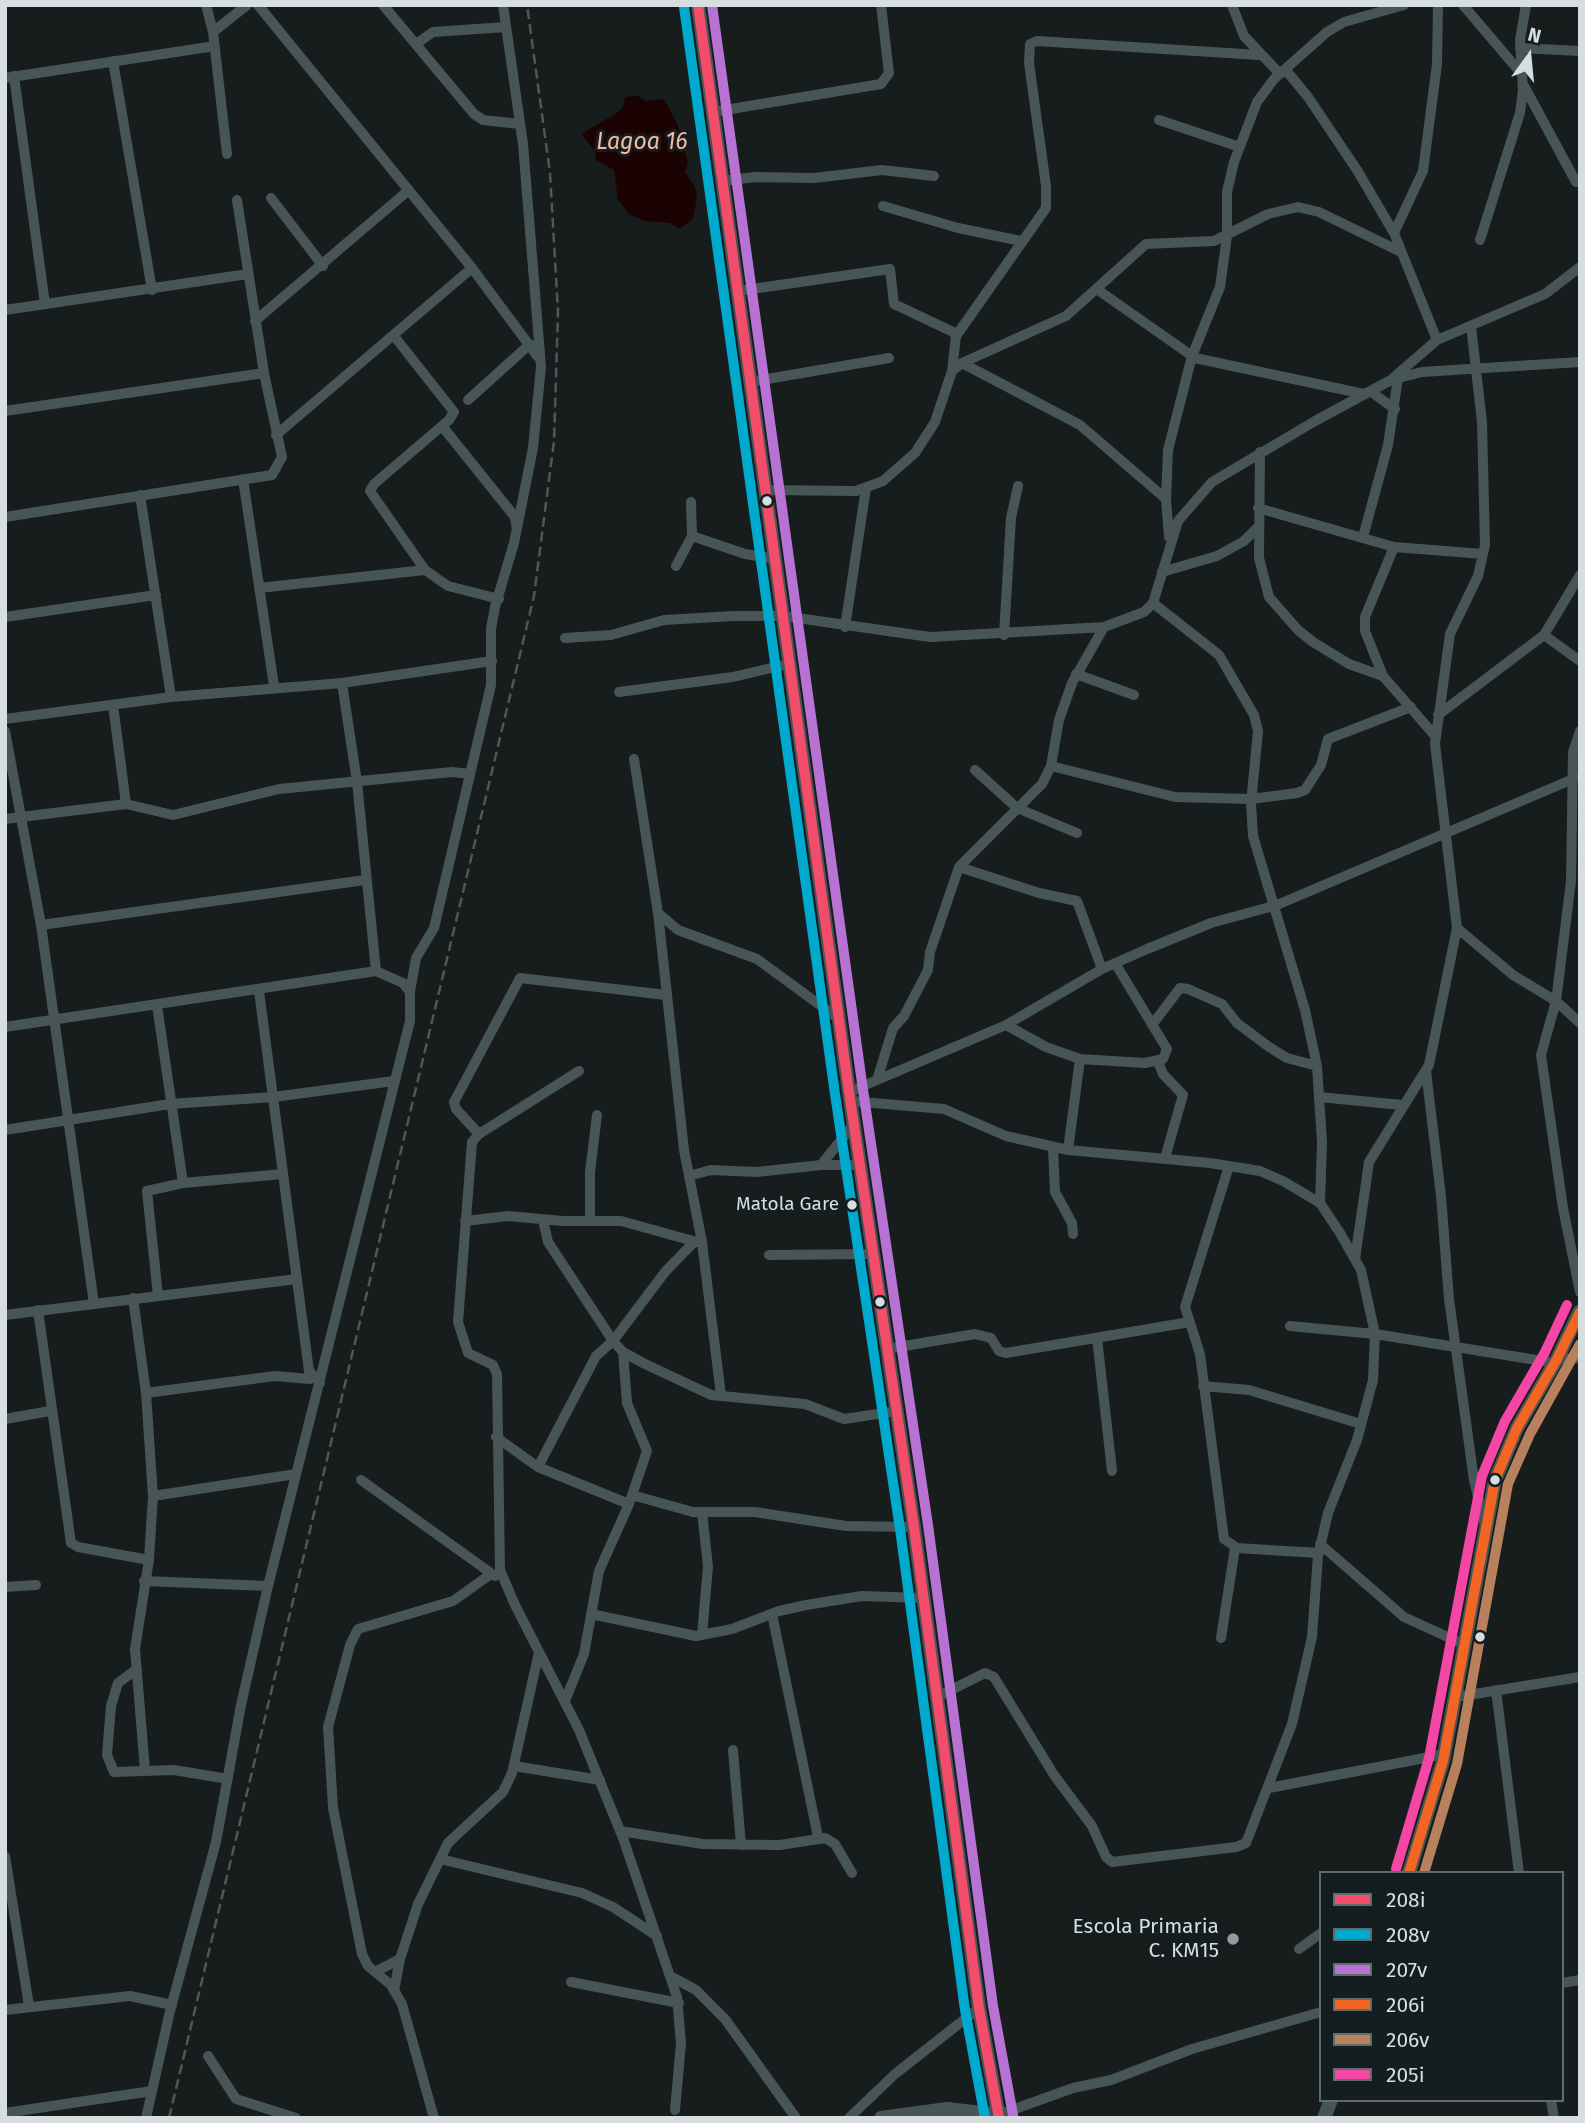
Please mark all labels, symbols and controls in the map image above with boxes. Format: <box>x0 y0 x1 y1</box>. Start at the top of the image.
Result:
north arrow <box>1494 21 1564 91</box>
text: N <box>1525 22 1544 48</box>
water label: Lagoa 16 <box>596 129 688 157</box>
unlabelled marker <box>760 494 774 508</box>
place label: Matola Gare <box>736 1194 839 1216</box>
marker: Matola Gare <box>845 1198 859 1212</box>
unlabelled marker <box>873 1295 887 1309</box>
unlabelled marker <box>1488 1473 1502 1487</box>
unlabelled marker <box>1473 1630 1487 1644</box>
legend <box>1319 1871 1564 2102</box>
text: 208i <box>1386 1887 1426 1913</box>
place label: Escola Primaria C. KM15 <box>1072 1914 1219 1964</box>
text: 208v <box>1386 1922 1430 1948</box>
marker: Escola Primaria C. KM15 <box>1225 1931 1241 1947</box>
text: 207v <box>1386 1957 1427 1983</box>
text: 206i <box>1386 1992 1425 2018</box>
text: 206v <box>1386 2027 1429 2053</box>
text: 205i <box>1386 2062 1425 2088</box>

